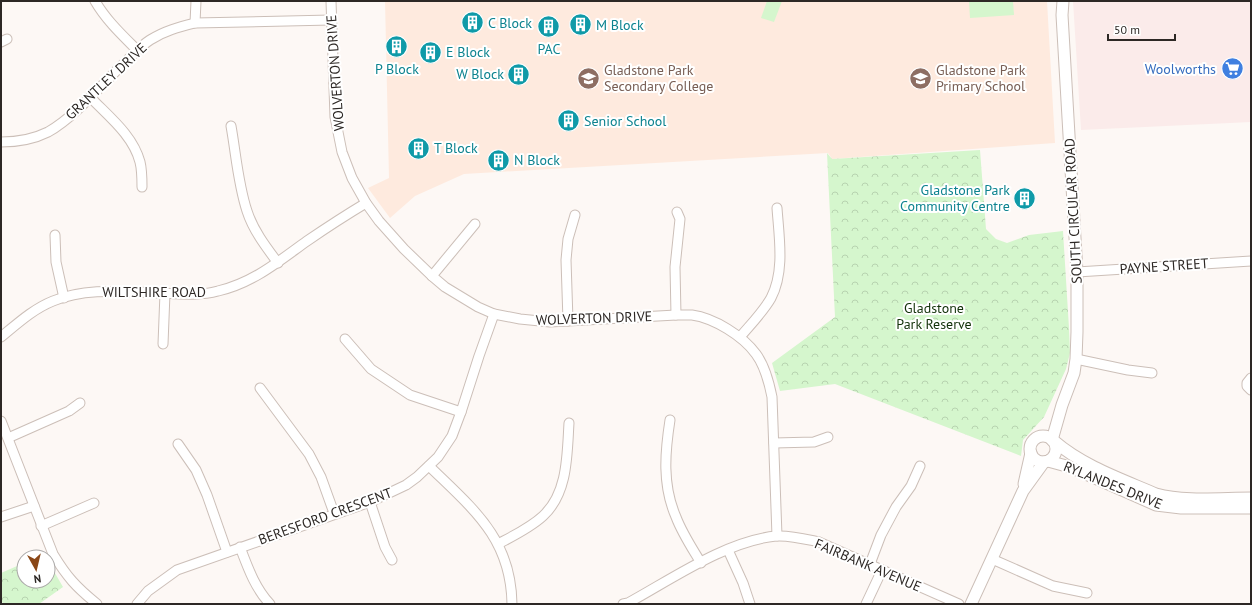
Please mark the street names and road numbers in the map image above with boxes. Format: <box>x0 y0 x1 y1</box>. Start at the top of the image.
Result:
street label: WOLVERTON DRIVE <box>322 14 348 132</box>
street label: GRANTLEY DRIVE <box>62 39 150 123</box>
street label: SOUTH CIRCULAR ROAD <box>1060 138 1086 284</box>
street label: PAYNE STREET <box>1119 254 1209 278</box>
street label: WILTSHIRE ROAD <box>102 283 206 301</box>
street label: WOLVERTON DRIVE <box>535 307 653 329</box>
street label: RYLANDES DRIVE <box>1061 457 1165 513</box>
street label: BERESFORD CRESCENT <box>256 483 395 549</box>
street label: FAIRBANK AVENUE <box>812 534 924 596</box>

